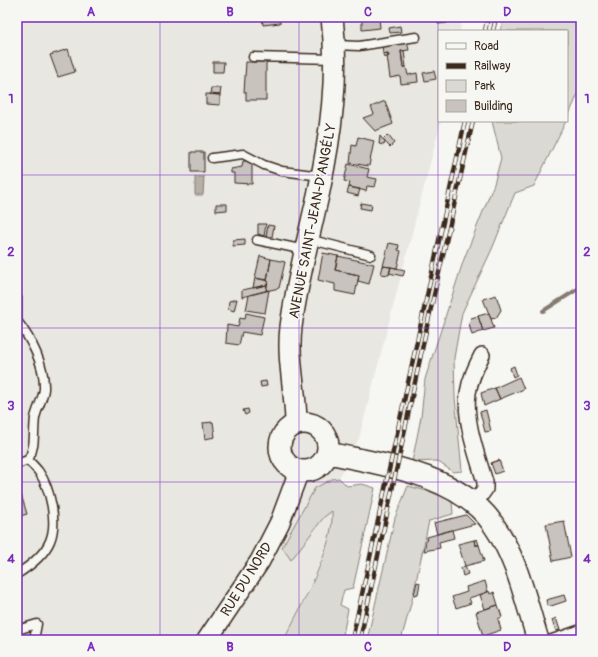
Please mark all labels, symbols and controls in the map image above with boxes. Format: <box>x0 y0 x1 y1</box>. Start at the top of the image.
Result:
text: A <box>87 4 96 20</box>
text: B <box>226 4 234 20</box>
text: C <box>364 4 372 20</box>
text: D <box>503 4 511 20</box>
legend <box>438 30 568 122</box>
text: Road <box>474 39 499 54</box>
text: Railway <box>474 59 510 74</box>
text: Park <box>474 79 495 94</box>
text: 1 <box>8 91 14 107</box>
text: 1 <box>584 91 590 107</box>
text: Building <box>474 99 513 114</box>
street label: AVENUE SAINT-JEAN-D'ANGÉLY <box>284 122 340 320</box>
text: 2 <box>7 244 15 260</box>
text: 2 <box>583 244 591 260</box>
text: 3 <box>7 398 15 414</box>
text: 3 <box>583 398 591 414</box>
street label: RUE DU NORD <box>217 539 276 619</box>
text: 4 <box>7 551 15 567</box>
text: 4 <box>583 551 591 567</box>
text: A <box>87 639 96 655</box>
text: B <box>226 639 234 655</box>
text: C <box>364 639 372 655</box>
text: D <box>503 639 511 655</box>

